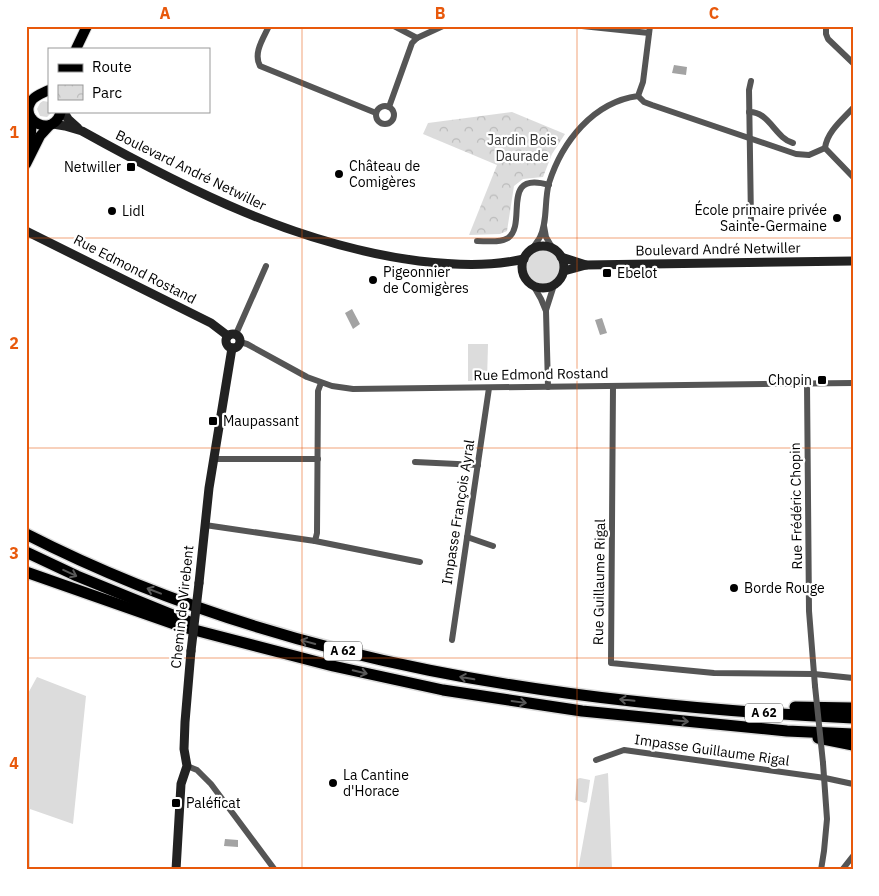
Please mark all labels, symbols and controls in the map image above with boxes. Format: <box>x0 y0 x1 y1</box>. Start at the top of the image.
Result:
text: A <box>160 3 171 23</box>
text: B <box>435 3 446 23</box>
text: C <box>709 3 719 23</box>
legend <box>48 48 210 112</box>
text: Route <box>92 57 132 76</box>
text: Parc <box>92 83 122 102</box>
text: 1 <box>9 122 19 142</box>
street label: Boulevard André Netwiller <box>113 126 269 214</box>
park label: Jardin Bois Daurade <box>487 131 557 165</box>
place label: Château de Comigères <box>349 157 421 191</box>
place label: Netwiller <box>64 158 121 176</box>
marker: Netwiller <box>125 161 137 173</box>
marker: Château de Comigères <box>333 168 345 180</box>
place label: École primaire privée Sainte-Germaine <box>694 200 827 235</box>
place label: Lidl <box>122 202 145 220</box>
marker: Lidl <box>106 205 118 217</box>
marker: École primaire privée Sainte-Germaine <box>831 212 843 224</box>
street label: Rue Edmond Rostand <box>71 230 199 308</box>
street label: Boulevard André Netwiller <box>635 239 801 259</box>
place label: Pigeonnier de Comigères <box>383 263 469 297</box>
place label: Ebelot <box>617 264 658 282</box>
marker: Ebelot <box>601 267 613 279</box>
marker: Pigeonnier de Comigères <box>367 274 379 286</box>
text: 2 <box>9 333 19 353</box>
street label: Rue Edmond Rostand <box>473 364 609 384</box>
place label: Chopin <box>768 371 812 389</box>
marker: Chopin <box>816 374 828 386</box>
place label: Maupassant <box>223 412 299 430</box>
marker: Maupassant <box>207 415 219 427</box>
street label: Impasse François Ayral <box>438 438 478 586</box>
street label: Rue Frédéric Chopin <box>786 442 806 570</box>
street label: Rue Guillaume Rigal <box>589 518 609 645</box>
text: 3 <box>9 543 19 563</box>
street label: Chemin de Virebent <box>167 544 197 670</box>
one-way arrow <box>62 568 77 578</box>
place label: Borde Rouge <box>744 579 825 597</box>
marker: Borde Rouge <box>728 582 740 594</box>
one-way arrow <box>147 586 162 595</box>
one-way arrow <box>300 637 316 646</box>
road number: A 62 <box>324 641 362 660</box>
one-way arrow <box>351 668 367 677</box>
one-way arrow <box>459 672 475 682</box>
one-way arrow <box>620 695 636 705</box>
one-way arrow <box>511 698 527 708</box>
road number: A 62 <box>745 704 783 722</box>
one-way arrow <box>672 716 688 726</box>
street label: Impasse Guillaume Rigal <box>633 730 791 770</box>
text: 4 <box>9 753 19 773</box>
place label: La Cantine d'Horace <box>343 766 409 800</box>
marker: La Cantine d'Horace <box>327 777 339 789</box>
place label: Paléficat <box>186 794 241 812</box>
marker: Paléficat <box>170 797 182 809</box>

